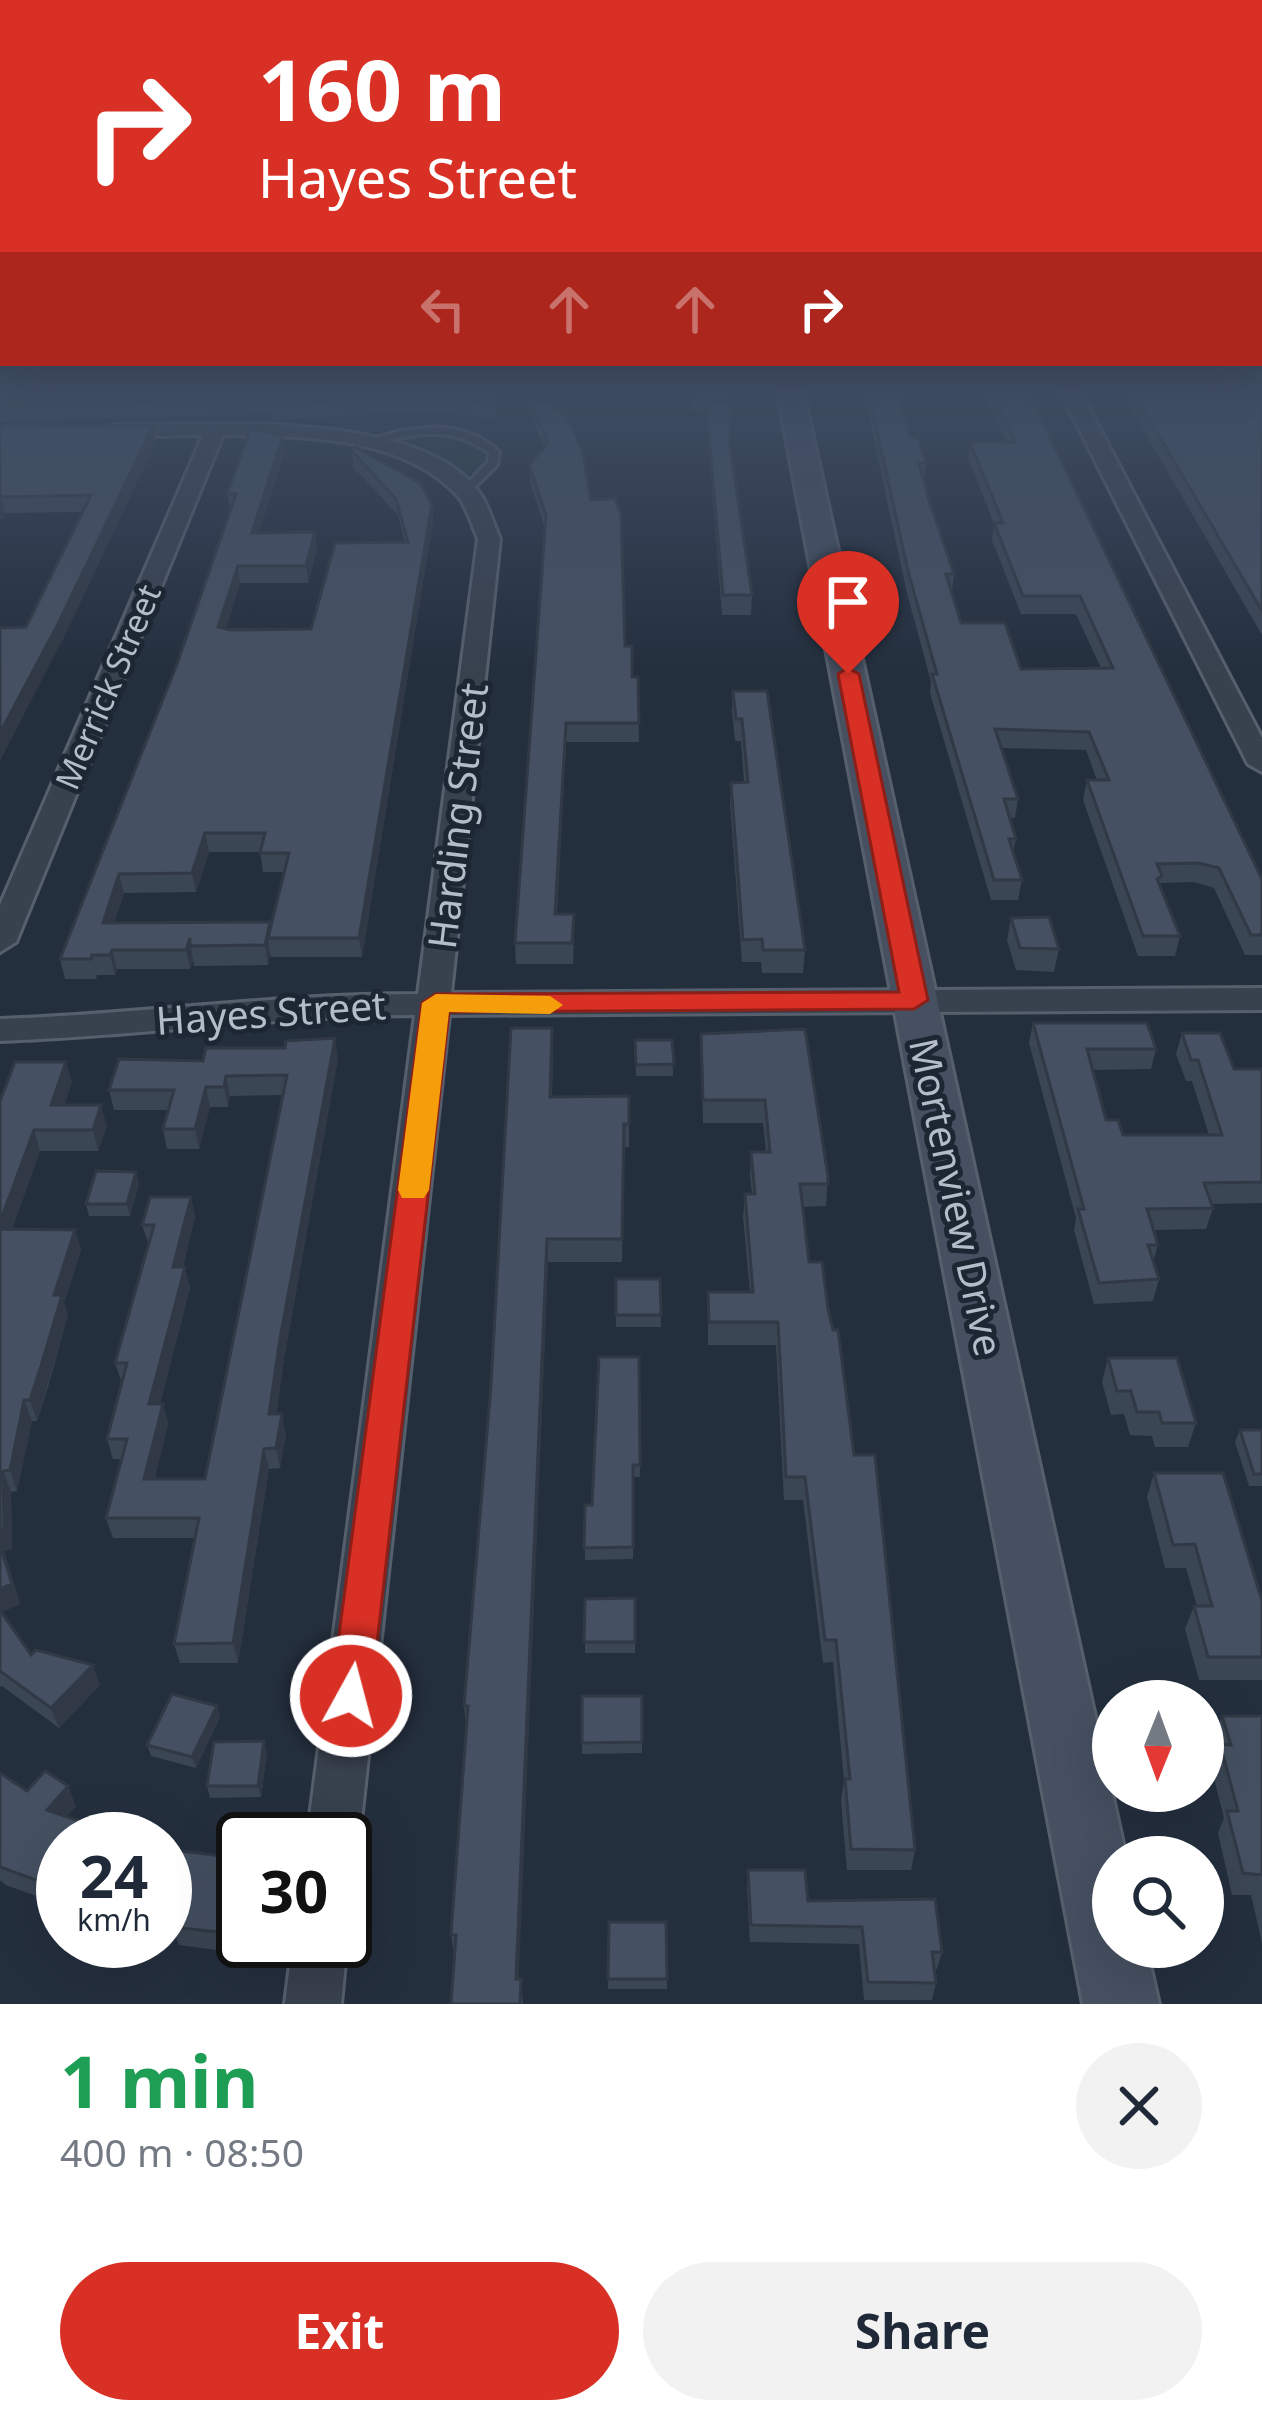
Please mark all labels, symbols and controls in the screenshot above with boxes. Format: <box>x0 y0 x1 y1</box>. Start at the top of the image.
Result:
text: 160 m <box>258 31 506 146</box>
icon: right <box>60 48 216 204</box>
text: Hayes Street <box>258 140 577 214</box>
icon: left <box>410 276 476 342</box>
icon: ahead <box>536 276 602 342</box>
icon: ahead <box>662 276 728 342</box>
icon: right <box>788 276 854 342</box>
pin <box>797 551 899 674</box>
icon: arrive <box>815 569 881 635</box>
street label: Merrick Street <box>44 577 171 796</box>
street label: Harding Street <box>414 680 499 952</box>
street label: Hayes Street <box>154 977 388 1046</box>
street label: Mortenview Drive <box>898 1033 1017 1360</box>
position arrow <box>288 1633 414 1759</box>
north arrow <box>1092 1680 1224 1812</box>
map controls <box>1092 1680 1224 1968</box>
speed limit sign: 30 <box>216 1812 372 1968</box>
text: 24 <box>80 1834 148 1916</box>
button: search <box>1092 1836 1224 1968</box>
text: km/h <box>77 1899 151 1940</box>
text: 1 min <box>60 2031 258 2129</box>
button: close <box>1076 2043 1202 2169</box>
text: 400 m · 08:50 <box>60 2125 304 2178</box>
button: Exit <box>60 2262 619 2400</box>
button: Share <box>643 2262 1202 2400</box>

